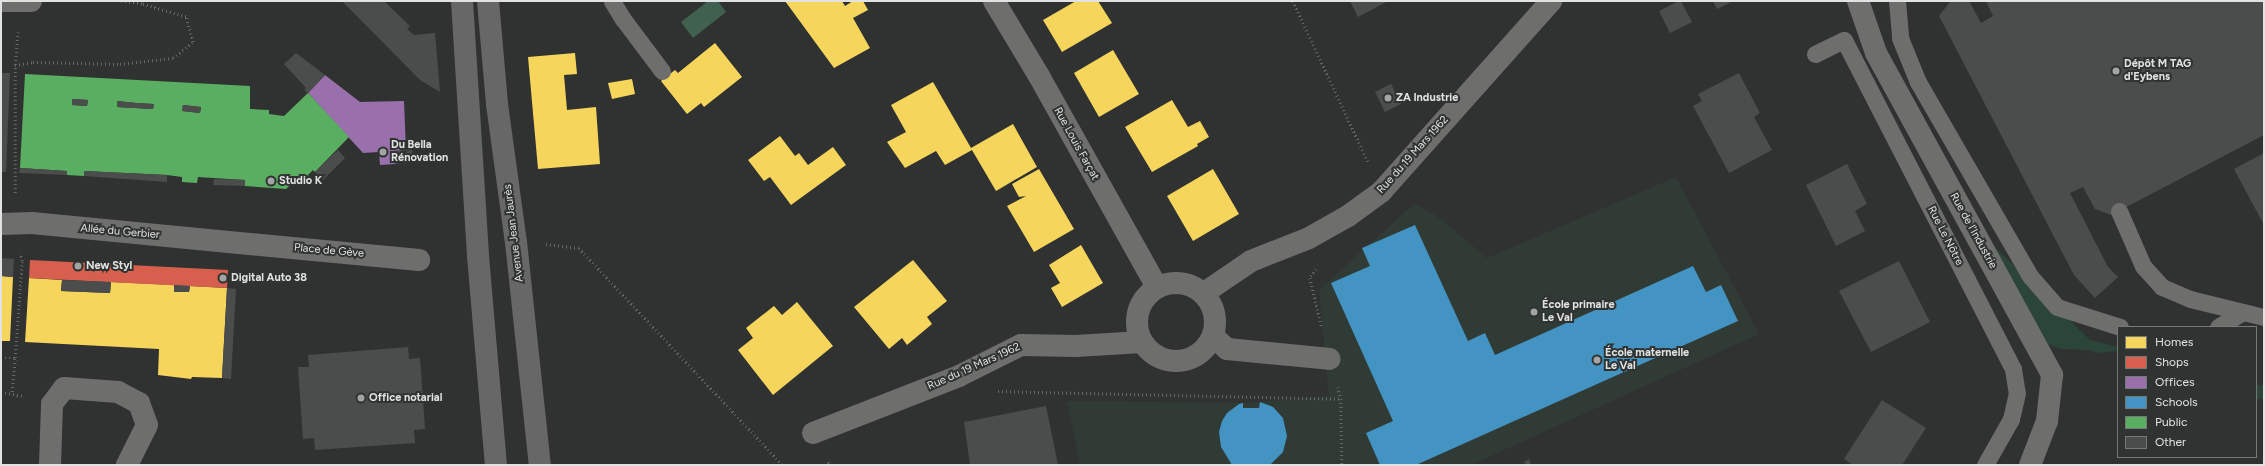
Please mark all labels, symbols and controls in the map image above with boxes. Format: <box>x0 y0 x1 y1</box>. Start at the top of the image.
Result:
place label: Dépôt M TAG d'Eybens <box>2124 58 2191 84</box>
marker: Dépôt M TAG d'Eybens <box>2111 66 2121 76</box>
place label: ZA Industrie <box>1396 91 1458 105</box>
marker: ZA Industrie <box>1383 93 1393 103</box>
street label: Rue Louis Farçat <box>1051 105 1101 183</box>
street label: Rue du 19 Mars 1962 <box>1375 113 1451 197</box>
place label: Du Bella Rénovation <box>391 139 448 165</box>
marker: Du Bella Rénovation <box>378 147 388 157</box>
place label: Studio K <box>279 174 322 188</box>
marker: Studio K <box>266 176 276 186</box>
street label: Avenue Jean Jaurès <box>501 183 527 283</box>
street label: Rue de l'Industrie <box>1947 191 1999 271</box>
street label: Rue Le Nôtre <box>1924 204 1966 268</box>
street label: Allée du Gerbier <box>80 222 160 242</box>
street label: Place de Gève <box>294 241 364 261</box>
place label: New Styl <box>86 259 132 273</box>
marker: New Styl <box>73 261 83 271</box>
place label: Digital Auto 38 <box>231 271 307 285</box>
marker: Digital Auto 38 <box>218 273 228 283</box>
place label: École primaire Le Val <box>1542 299 1615 325</box>
marker: École primaire Le Val <box>1529 307 1539 317</box>
legend <box>2117 326 2257 458</box>
text: Homes <box>2155 335 2193 349</box>
street label: Rue du 19 Mars 1962 <box>926 341 1022 393</box>
place label: École maternelle Le Val <box>1605 347 1689 373</box>
marker: École maternelle Le Val <box>1592 355 1602 365</box>
text: Shops <box>2155 355 2189 369</box>
text: Offices <box>2155 375 2195 389</box>
place label: Office notarial <box>369 391 442 405</box>
marker: Office notarial <box>356 393 366 403</box>
text: Schools <box>2155 395 2198 409</box>
text: Public <box>2155 415 2188 429</box>
text: Other <box>2155 435 2186 449</box>

